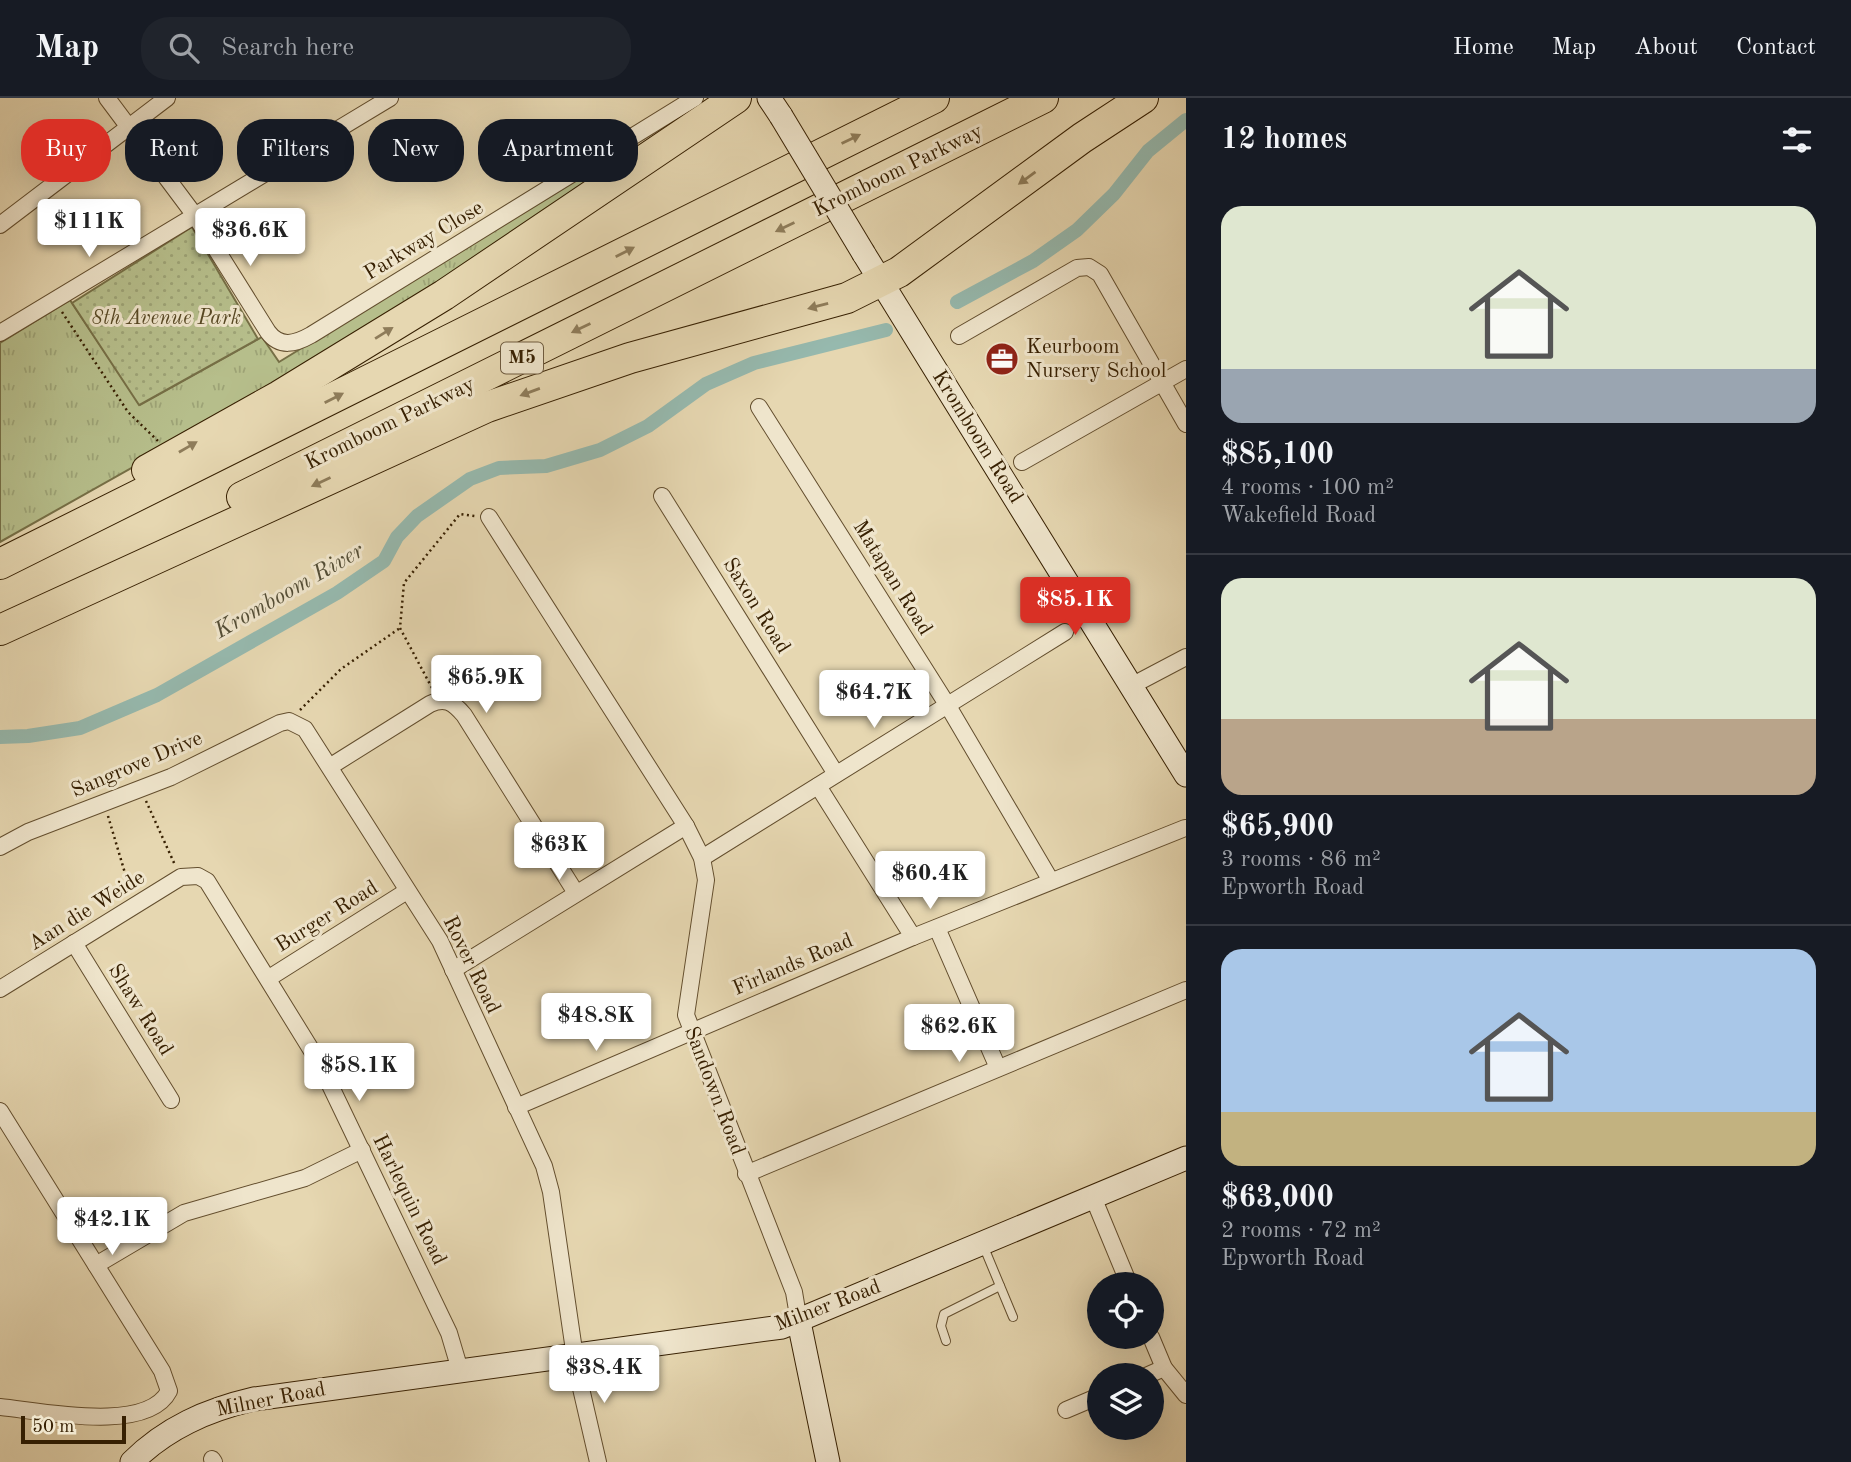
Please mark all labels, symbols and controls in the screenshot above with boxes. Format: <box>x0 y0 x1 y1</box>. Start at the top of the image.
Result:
search box <box>141 17 631 80</box>
icon: search <box>165 29 203 67</box>
text: Map <box>35 32 99 65</box>
text: Search here <box>221 35 354 61</box>
text: Home <box>1453 36 1514 60</box>
text: Map <box>1552 36 1596 60</box>
text: About <box>1634 36 1698 60</box>
text: Contact <box>1736 36 1816 60</box>
chip: Buy <box>21 119 111 182</box>
chip: Rent <box>125 119 223 182</box>
chip: Filters <box>237 119 354 182</box>
chip: New <box>368 119 464 182</box>
chip: Apartment <box>478 119 638 182</box>
street label: Kromboom Parkway <box>810 121 986 221</box>
icon: filters <box>1778 121 1816 159</box>
text: 12 homes <box>1221 125 1347 155</box>
one-way arrow <box>841 134 861 145</box>
one-way arrow <box>1017 171 1036 185</box>
street label: Parkway Close <box>361 197 487 285</box>
pin: $111K <box>40 200 138 259</box>
pin: $36.6K <box>193 208 307 268</box>
text: $111K <box>53 210 125 233</box>
text: $36.6K <box>211 219 289 242</box>
one-way arrow <box>775 221 795 232</box>
one-way arrow <box>615 247 635 258</box>
icon: home <box>1456 251 1582 377</box>
one-way arrow <box>808 302 829 312</box>
park label: 8th Avenue Park <box>91 308 241 329</box>
one-way arrow <box>571 323 591 334</box>
one-way arrow <box>375 326 394 339</box>
place label: Keurboom Nursery School <box>1026 337 1167 382</box>
office icon: Keurboom Nursery School <box>983 340 1021 378</box>
road number: M5 <box>501 342 543 374</box>
street label: Kromboom Road <box>928 367 1026 507</box>
street label: Kromboom Parkway <box>302 374 478 474</box>
one-way arrow <box>519 387 540 398</box>
one-way arrow <box>324 392 344 403</box>
text: $85,100 <box>1221 440 1334 470</box>
one-way arrow <box>178 441 197 453</box>
text: 4 rooms · 100 m² <box>1221 476 1394 499</box>
one-way arrow <box>311 477 332 488</box>
text: Wakefield Road <box>1221 504 1376 527</box>
street label: Matapan Road <box>848 517 936 639</box>
water label: Kromboom River <box>210 538 369 643</box>
street label: Saxon Road <box>718 555 794 657</box>
pin: $85.1K <box>1018 578 1132 637</box>
text: $85.1K <box>1036 588 1114 611</box>
icon: home <box>1456 623 1582 749</box>
pin: $65.9K <box>429 656 543 715</box>
text: $65.9K <box>447 666 525 689</box>
pin: $64.7K <box>817 670 931 730</box>
text: $64.7K <box>835 681 913 704</box>
street label: Sangrove Drive <box>68 728 206 802</box>
text: $65,900 <box>1221 812 1334 842</box>
pin: $63K <box>518 822 600 882</box>
text: $63K <box>530 833 588 856</box>
text: 3 rooms · 86 m² <box>1221 848 1381 871</box>
pin: $60.4K <box>873 852 987 911</box>
text: $60.4K <box>891 862 969 885</box>
street label: Aan die Weide <box>25 867 149 955</box>
text: Epworth Road <box>1221 876 1364 899</box>
street label: Burger Road <box>272 877 382 957</box>
street label: Rover Road <box>438 913 504 1017</box>
street label: Firlands Road <box>730 930 856 1000</box>
street label: Shaw Road <box>104 961 176 1059</box>
pin: $48.8K <box>539 993 653 1053</box>
icon: home <box>1456 994 1582 1120</box>
text: $48.8K <box>557 1004 635 1027</box>
pin: $62.6K <box>902 1004 1016 1064</box>
text: $62.6K <box>920 1015 998 1038</box>
street label: Sandown Road <box>680 1024 748 1158</box>
pin: $58.1K <box>302 1044 416 1103</box>
text: $58.1K <box>320 1054 398 1077</box>
street label: Harlequin Road <box>368 1131 450 1269</box>
text: $63,000 <box>1221 1183 1334 1213</box>
pin: $42.1K <box>55 1198 169 1257</box>
text: $42.1K <box>73 1208 151 1231</box>
text: 2 rooms · 72 m² <box>1221 1219 1381 1242</box>
text: Epworth Road <box>1221 1247 1364 1270</box>
map controls <box>1087 1272 1164 1440</box>
button: locate <box>1087 1272 1164 1349</box>
street label: Milner Road <box>772 1276 884 1336</box>
pin: $38.4K <box>547 1346 661 1405</box>
text: $38.4K <box>565 1356 643 1379</box>
button: layers <box>1087 1363 1164 1440</box>
street label: Milner Road <box>214 1379 328 1421</box>
scale bar <box>21 1413 126 1445</box>
text: 50 m <box>32 1418 74 1437</box>

